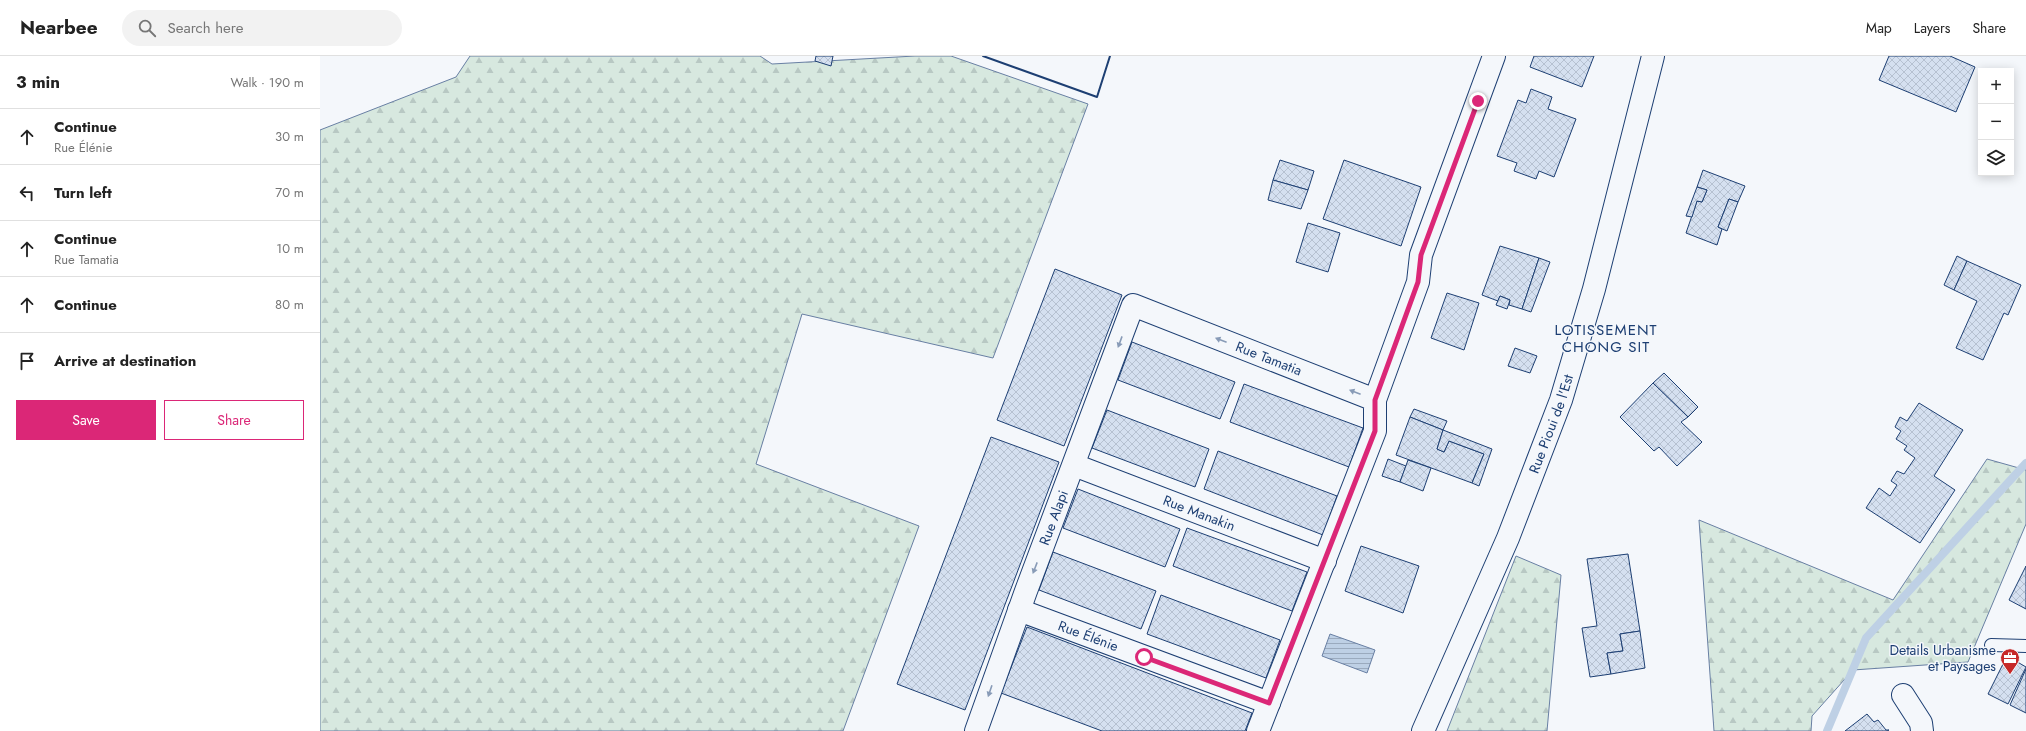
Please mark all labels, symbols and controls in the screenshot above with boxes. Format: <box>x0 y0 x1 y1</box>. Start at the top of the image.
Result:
search box <box>122 10 402 46</box>
text: Nearbee <box>20 14 98 41</box>
icon: search <box>136 17 158 39</box>
text: Search here <box>168 17 243 39</box>
text: Map <box>1866 18 1892 38</box>
text: Layers <box>1914 18 1950 38</box>
text: Share <box>1972 18 2006 38</box>
map controls <box>1978 68 2014 176</box>
button: + <box>1978 68 2014 104</box>
text: 3 min <box>16 70 60 94</box>
text: Walk · 190 m <box>231 73 304 92</box>
route end <box>1469 92 1487 110</box>
button: − <box>1978 104 2014 140</box>
text: Continue <box>54 116 117 138</box>
icon: ahead <box>16 126 38 148</box>
text: 30 m <box>275 127 304 146</box>
text: Rue Élénie <box>54 138 112 157</box>
button: layers <box>1978 140 2014 176</box>
icon: left <box>16 182 38 204</box>
text: Turn left <box>54 182 112 204</box>
text: 70 m <box>275 183 304 202</box>
text: Continue <box>54 228 117 250</box>
icon: ahead <box>16 238 38 260</box>
text: 10 m <box>276 239 304 258</box>
text: Rue Tamatia <box>54 250 119 269</box>
icon: ahead <box>16 294 38 316</box>
text: Continue <box>54 294 117 316</box>
text: 80 m <box>275 295 304 314</box>
district label: LOTISSEMENT CHONG SIT <box>1554 319 1658 358</box>
one-way arrow <box>1215 336 1227 342</box>
street label: Rue Tamatia <box>1233 336 1305 380</box>
one-way arrow <box>1117 337 1123 349</box>
icon: arrive <box>16 350 38 372</box>
text: Arrive at destination <box>54 350 196 372</box>
street label: Rue Pioui de l'Est <box>1524 371 1578 476</box>
one-way arrow <box>1349 388 1361 394</box>
button: Save <box>16 400 156 440</box>
button: Share <box>164 400 304 440</box>
street label: Rue Alapi <box>1034 487 1073 548</box>
street label: Rue Manakin <box>1160 490 1238 536</box>
one-way arrow <box>1031 563 1037 575</box>
street label: Rue Élénie <box>1055 615 1121 656</box>
place label: Details Urbanisme et Paysages <box>1889 640 1996 676</box>
office icon: Details Urbanisme et Paysages <box>1999 647 2021 675</box>
route start <box>1135 648 1153 666</box>
one-way arrow <box>987 685 993 697</box>

